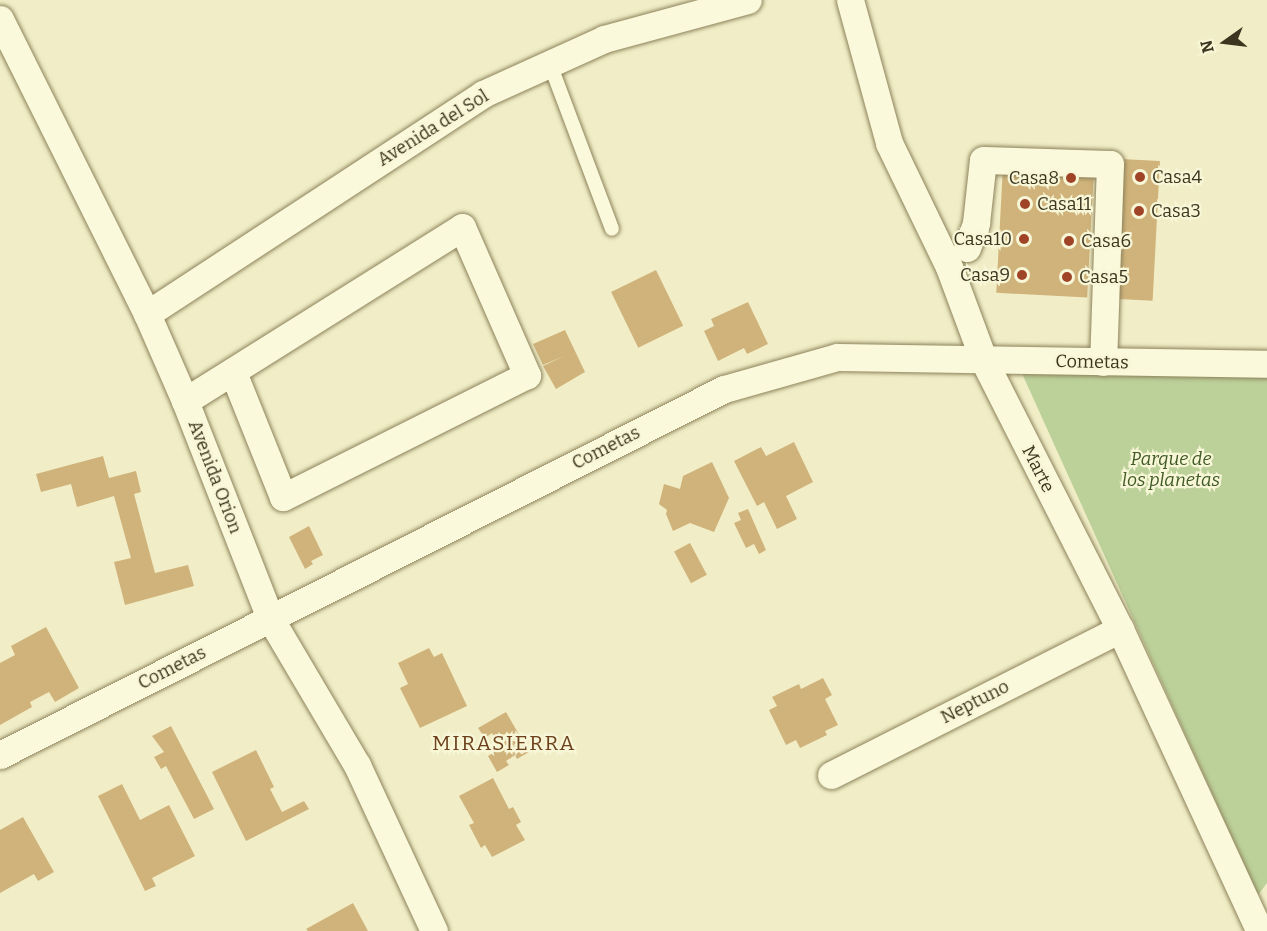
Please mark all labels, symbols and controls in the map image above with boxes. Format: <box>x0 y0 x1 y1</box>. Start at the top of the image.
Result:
north arrow <box>1195 12 1255 72</box>
text: N <box>1196 38 1218 55</box>
street label: Avenida del Sol <box>373 85 493 171</box>
place label: Casa4 <box>1152 166 1202 188</box>
place label: Casa8 <box>1009 167 1059 189</box>
marker: Casa4 <box>1133 170 1147 184</box>
marker: Casa8 <box>1064 171 1078 185</box>
place label: Casa11 <box>1037 193 1091 215</box>
marker: Casa11 <box>1018 197 1032 211</box>
place label: Casa3 <box>1151 200 1201 222</box>
marker: Casa3 <box>1132 204 1146 218</box>
place label: Casa10 <box>954 228 1012 250</box>
place label: Casa6 <box>1081 230 1131 252</box>
marker: Casa10 <box>1017 232 1031 246</box>
marker: Casa6 <box>1062 234 1076 248</box>
place label: Casa9 <box>960 264 1010 286</box>
place label: Casa5 <box>1079 266 1128 288</box>
marker: Casa9 <box>1015 268 1029 282</box>
marker: Casa5 <box>1060 270 1074 284</box>
street label: Cometas <box>1055 351 1129 373</box>
street label: Avenida Orion <box>184 417 246 537</box>
street label: Cometas <box>568 422 644 474</box>
street label: Marte <box>1017 442 1059 496</box>
park label: Parque de los planetas <box>1122 449 1220 492</box>
street label: Cometas <box>134 642 210 694</box>
street label: Neptuno <box>937 676 1013 728</box>
district label: MIRASIERRA <box>432 730 576 756</box>

